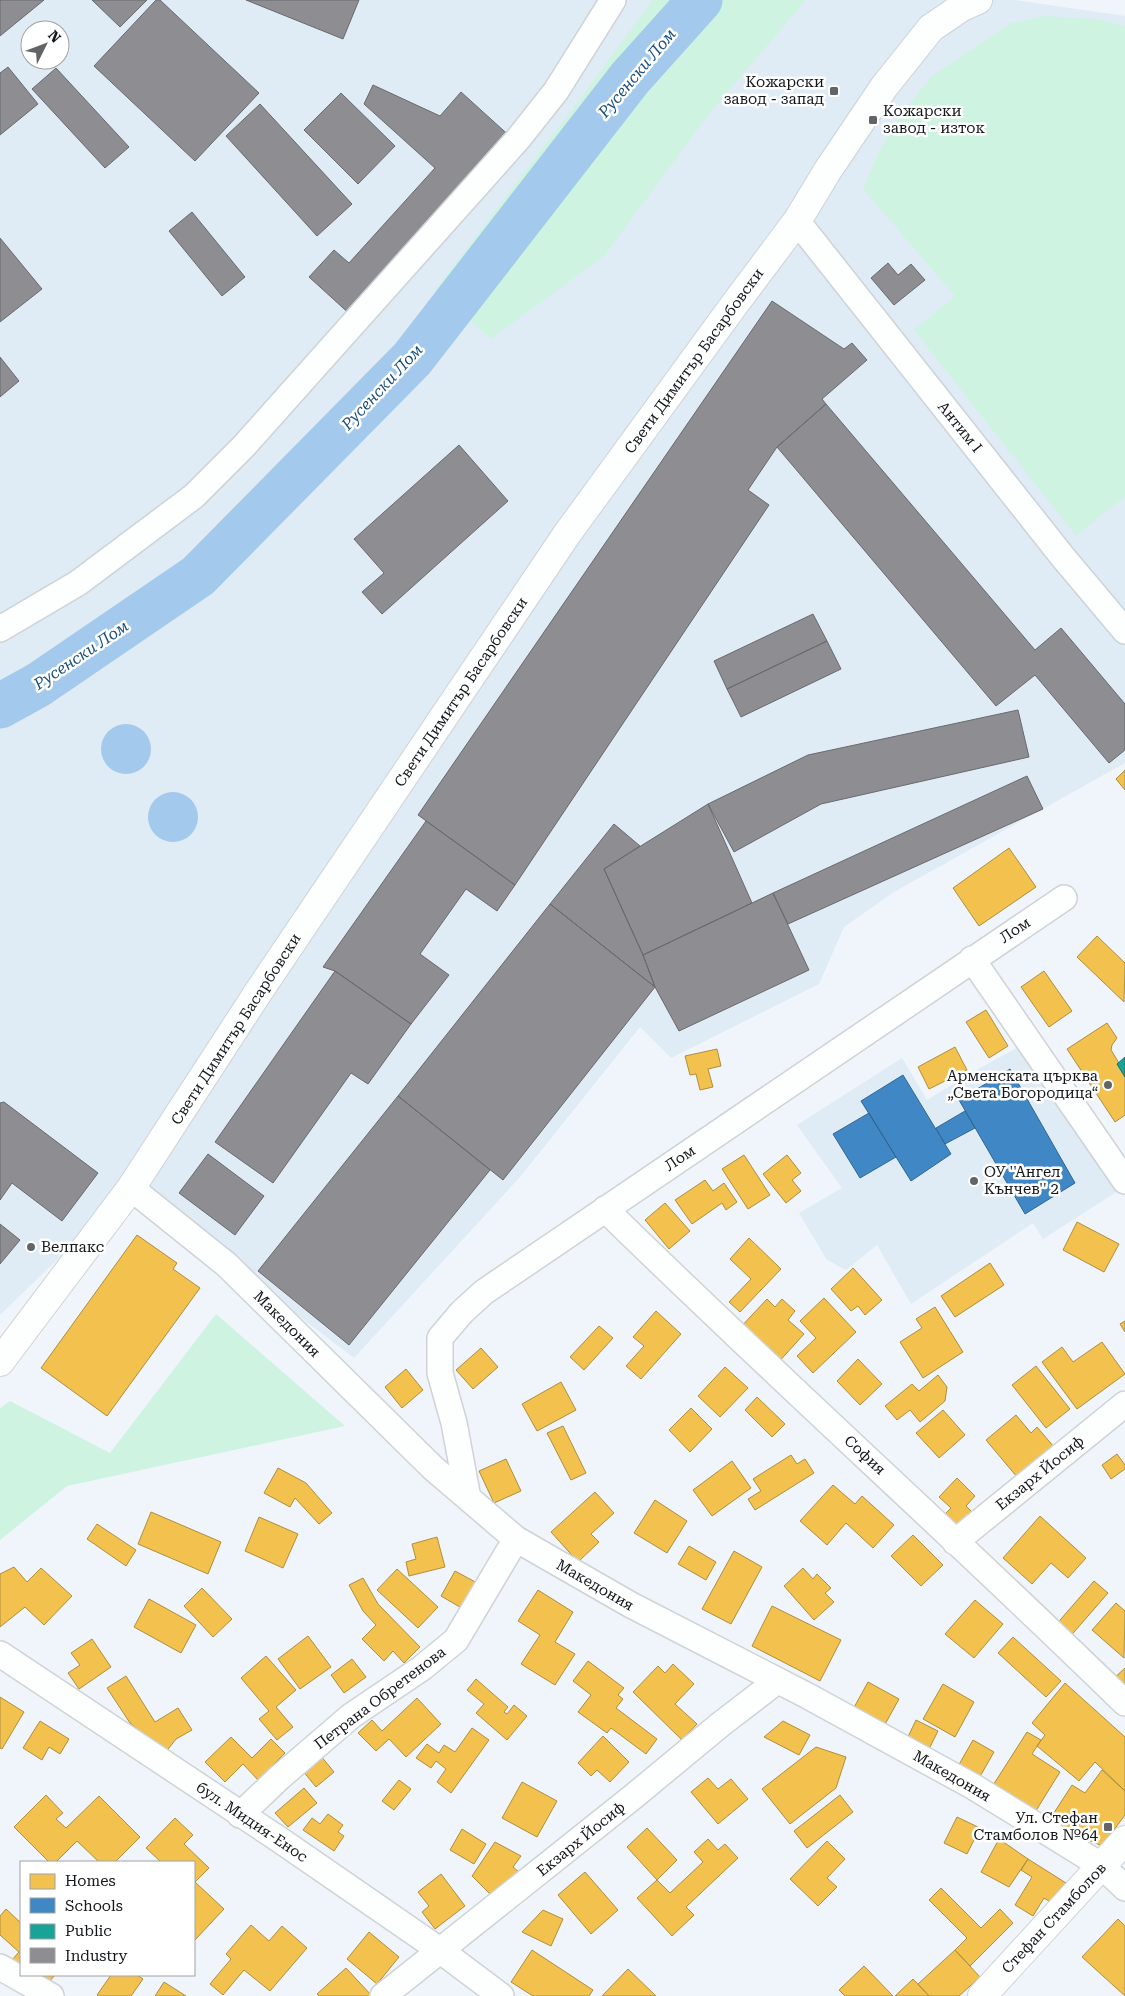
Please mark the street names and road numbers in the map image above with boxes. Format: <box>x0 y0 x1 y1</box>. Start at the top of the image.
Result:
street label: Свети Димитър Басарбовски <box>621 265 767 457</box>
street label: Антим I <box>934 398 986 456</box>
street label: Свети Димитър Басарбовски <box>391 594 531 790</box>
street label: Лом <box>996 913 1034 947</box>
street label: Свети Димитър Басарбовски <box>167 930 305 1128</box>
street label: Лом <box>661 1141 699 1175</box>
street label: Македония <box>250 1287 324 1361</box>
street label: София <box>841 1431 889 1479</box>
street label: Екзарх Йосиф <box>992 1432 1088 1514</box>
street label: Македония <box>553 1556 637 1614</box>
street label: Петрана Обретенова <box>311 1643 449 1753</box>
street label: Македония <box>910 1747 994 1805</box>
street label: бул. Мидия-Енос <box>193 1778 311 1866</box>
street label: Екзарх Йосиф <box>533 1798 629 1880</box>
street label: Стефан Стамболов <box>998 1859 1110 1977</box>

